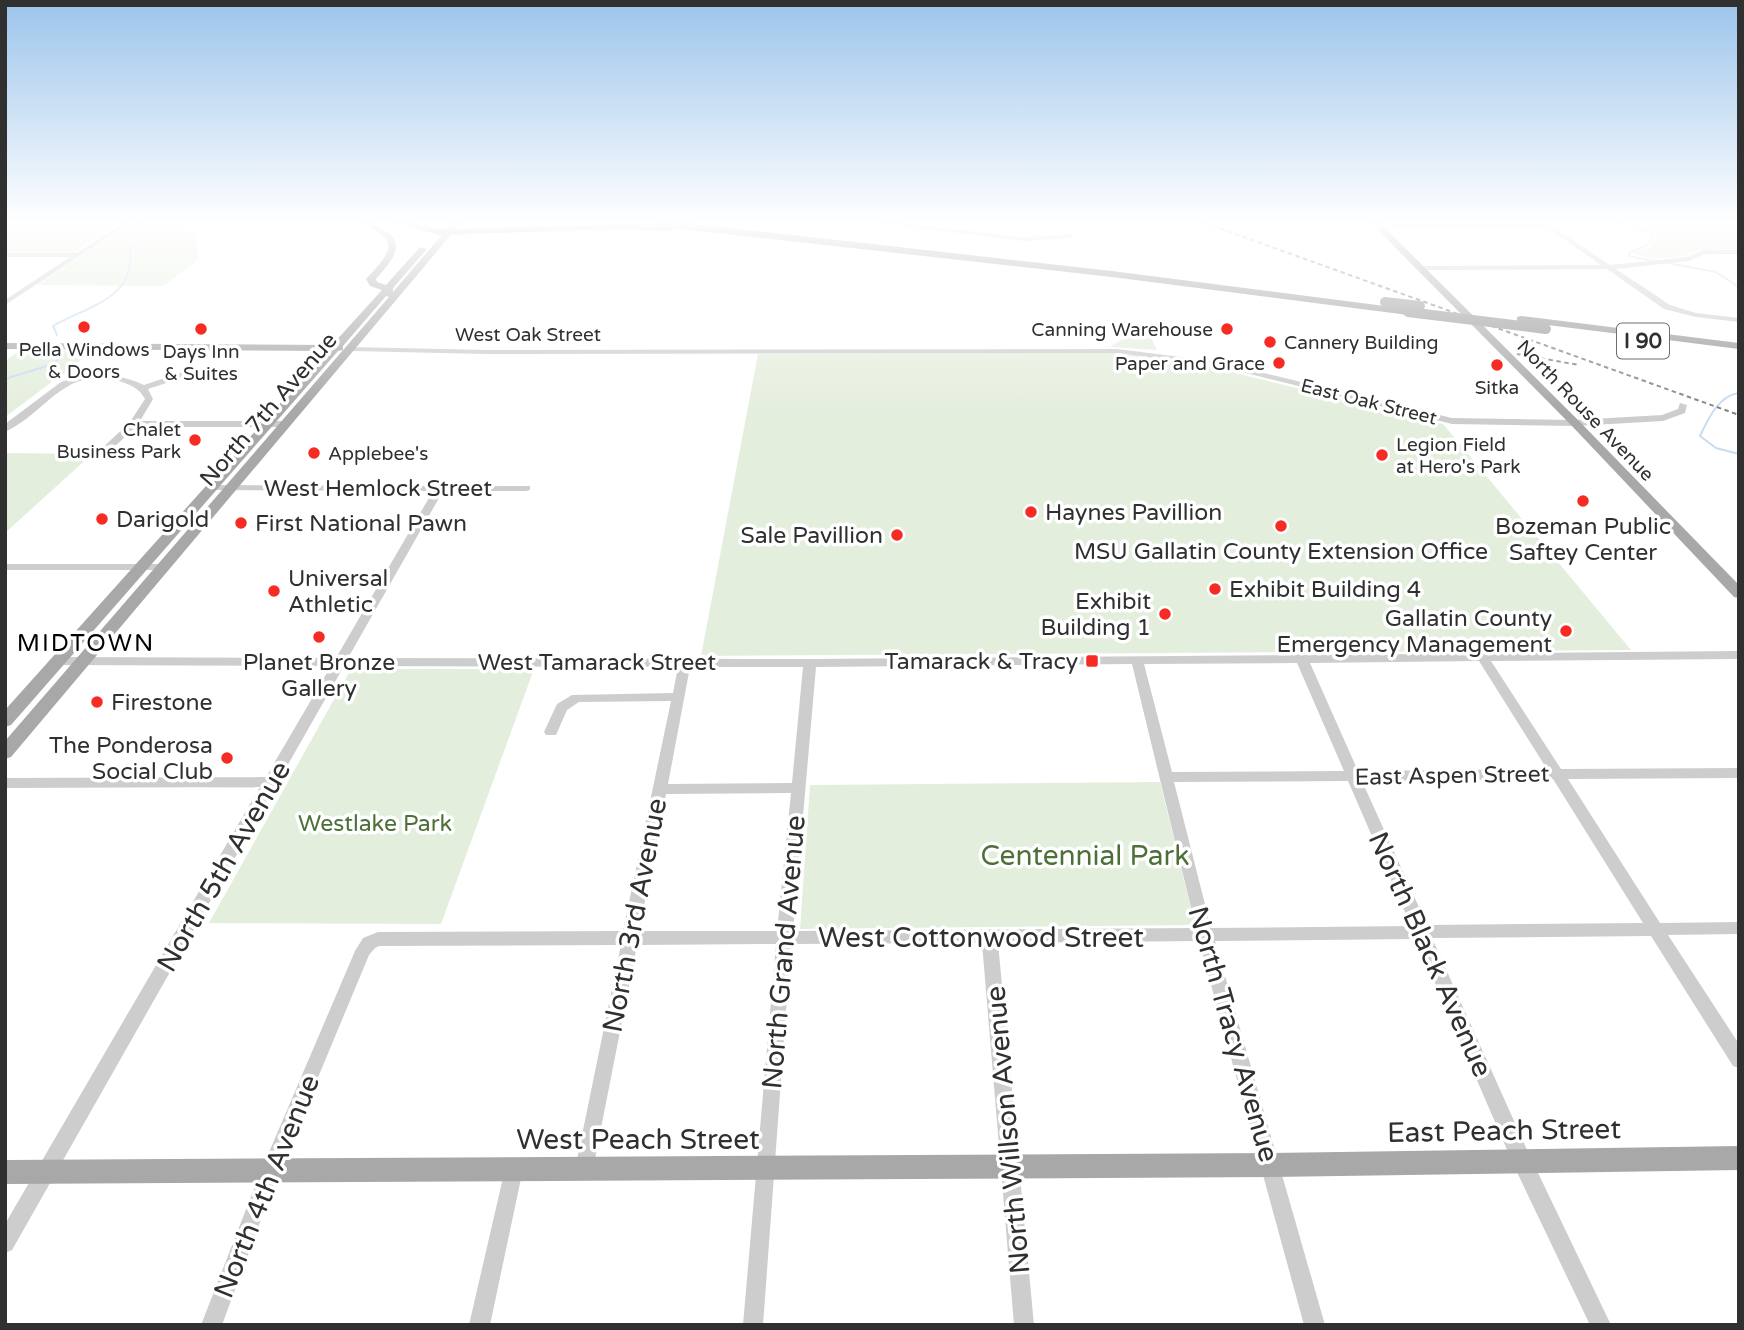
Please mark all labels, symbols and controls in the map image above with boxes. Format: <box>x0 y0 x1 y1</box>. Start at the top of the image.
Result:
marker: Pella Windows & Doors <box>76 319 92 335</box>
place label: Canning Warehouse <box>1031 319 1213 341</box>
marker: Days Inn & Suites <box>193 321 209 337</box>
marker: Canning Warehouse <box>1219 321 1235 337</box>
street label: West Oak Street <box>455 324 601 346</box>
road number: I 90 <box>1617 324 1669 358</box>
street label: North 7th Avenue <box>194 327 343 493</box>
place label: Cannery Building <box>1284 332 1439 354</box>
marker: Cannery Building <box>1262 334 1278 350</box>
street label: North Rouse Avenue <box>1512 336 1658 486</box>
place label: Pella Windows & Doors <box>18 339 150 383</box>
place label: Days Inn & Suites <box>162 341 240 385</box>
place label: Paper and Grace <box>1115 353 1265 375</box>
marker: Paper and Grace <box>1271 355 1287 371</box>
marker: Sitka <box>1489 357 1505 373</box>
street label: East Oak Street <box>1298 374 1439 430</box>
place label: Sitka <box>1475 377 1519 399</box>
place label: Chalet Business Park <box>56 419 181 463</box>
marker: Chalet Business Park <box>187 432 203 448</box>
place label: Legion Field at Hero's Park <box>1396 434 1521 478</box>
place label: Applebee's <box>328 443 428 465</box>
marker: Applebee's <box>306 445 322 461</box>
marker: Legion Field at Hero's Park <box>1374 447 1390 463</box>
street label: West Hemlock Street <box>264 475 492 503</box>
marker: Bozeman Public Saftey Center <box>1575 493 1591 509</box>
place label: Haynes Pavillion <box>1045 499 1222 527</box>
marker: Haynes Pavillion <box>1023 504 1039 520</box>
place label: Darigold <box>116 506 209 534</box>
place label: First National Pawn <box>255 510 467 538</box>
marker: Darigold <box>94 511 110 527</box>
place label: Bozeman Public Saftey Center <box>1495 513 1671 567</box>
marker: First National Pawn <box>233 515 249 531</box>
marker: MSU Gallatin County Extension Office <box>1273 518 1289 534</box>
place label: Sale Pavillion <box>741 522 883 550</box>
marker: Sale Pavillion <box>889 527 905 543</box>
place label: MSU Gallatin County Extension Office <box>1074 538 1488 566</box>
place label: Universal Athletic <box>288 565 388 619</box>
place label: Exhibit Building 4 <box>1229 576 1421 604</box>
marker: Exhibit Building 4 <box>1207 581 1223 597</box>
marker: Universal Athletic <box>266 583 282 599</box>
place label: Exhibit Building 1 <box>1041 588 1151 642</box>
place label: Gallatin County Emergency Management <box>1277 605 1552 659</box>
marker: Exhibit Building 1 <box>1157 606 1173 622</box>
marker: Gallatin County Emergency Management <box>1558 623 1574 639</box>
district label: MIDTOWN <box>17 629 155 658</box>
marker: Planet Bronze Gallery <box>311 629 327 645</box>
place label: Tamarack & Tracy <box>885 648 1078 676</box>
place label: Planet Bronze Gallery <box>243 649 395 703</box>
street label: West Tamarack Street <box>478 649 716 677</box>
marker: Tamarack & Tracy <box>1084 653 1100 669</box>
place label: Firestone <box>111 689 213 717</box>
marker: Firestone <box>89 694 105 710</box>
place label: The Ponderosa Social Club <box>49 732 213 786</box>
marker: The Ponderosa Social Club <box>219 750 235 766</box>
street label: North 5th Avenue <box>150 755 298 978</box>
street label: East Aspen Street <box>1354 760 1550 792</box>
street label: North 3rd Avenue <box>596 795 674 1035</box>
park label: Westlake Park <box>298 810 452 838</box>
street label: North Grand Avenue <box>755 814 813 1090</box>
street label: North Black Avenue <box>1361 827 1499 1082</box>
park label: Centennial Park <box>981 839 1189 873</box>
street label: North Tracy Avenue <box>1180 903 1286 1166</box>
street label: West Cottonwood Street <box>818 921 1144 955</box>
street label: North Willson Avenue <box>978 985 1038 1275</box>
street label: North 4th Avenue <box>207 1070 327 1303</box>
street label: East Peach Street <box>1387 1112 1622 1150</box>
street label: West Peach Street <box>516 1123 760 1157</box>

